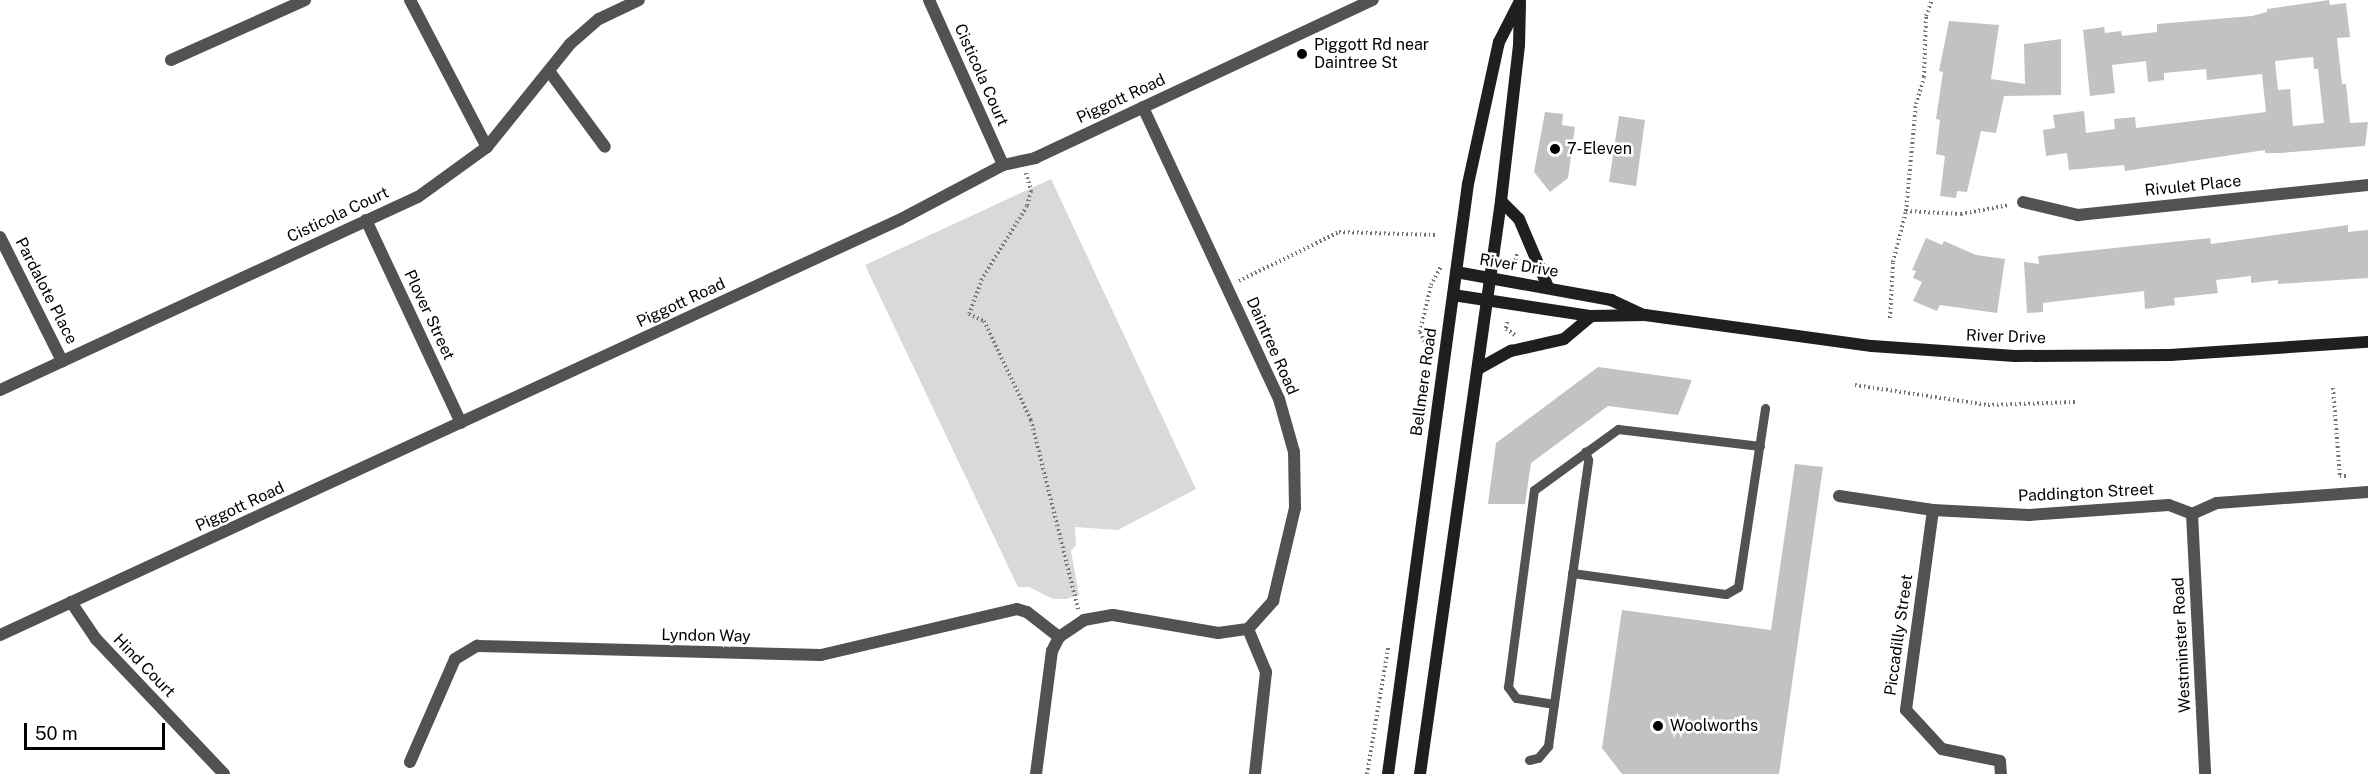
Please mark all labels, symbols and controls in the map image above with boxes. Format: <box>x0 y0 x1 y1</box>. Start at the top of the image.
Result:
street label: Cisticola Court <box>950 21 1012 129</box>
place label: Piggott Rd near Daintree St <box>1314 35 1429 73</box>
marker: Piggott Rd near Daintree St <box>1295 47 1309 61</box>
street label: Piggott Road <box>1074 70 1168 128</box>
place label: 7-Eleven <box>1567 139 1632 159</box>
marker: 7-Eleven <box>1548 142 1562 156</box>
street label: Rivulet Place <box>2144 171 2242 201</box>
street label: Cisticola Court <box>284 183 392 247</box>
street label: Pardalote Place <box>11 235 81 347</box>
street label: River Drive <box>1478 250 1560 282</box>
street label: Plover Street <box>400 267 458 363</box>
street label: Piggott Road <box>634 274 728 332</box>
street label: Daintree Road <box>1242 294 1302 398</box>
street label: River Drive <box>1966 326 2046 348</box>
street label: Bellmere Road <box>1407 327 1441 437</box>
street label: Piggott Road <box>193 478 287 536</box>
street label: Paddington Street <box>2017 480 2155 506</box>
street label: Piccadilly Street <box>1881 573 1917 697</box>
street label: Westminster Road <box>2169 577 2195 713</box>
street label: Lyndon Way <box>661 626 751 646</box>
street label: Hind Court <box>109 630 179 702</box>
scale bar <box>27 711 168 749</box>
place label: Woolworths <box>1670 716 1758 736</box>
marker: Woolworths <box>1651 719 1665 733</box>
text: 50 m <box>35 723 78 744</box>

